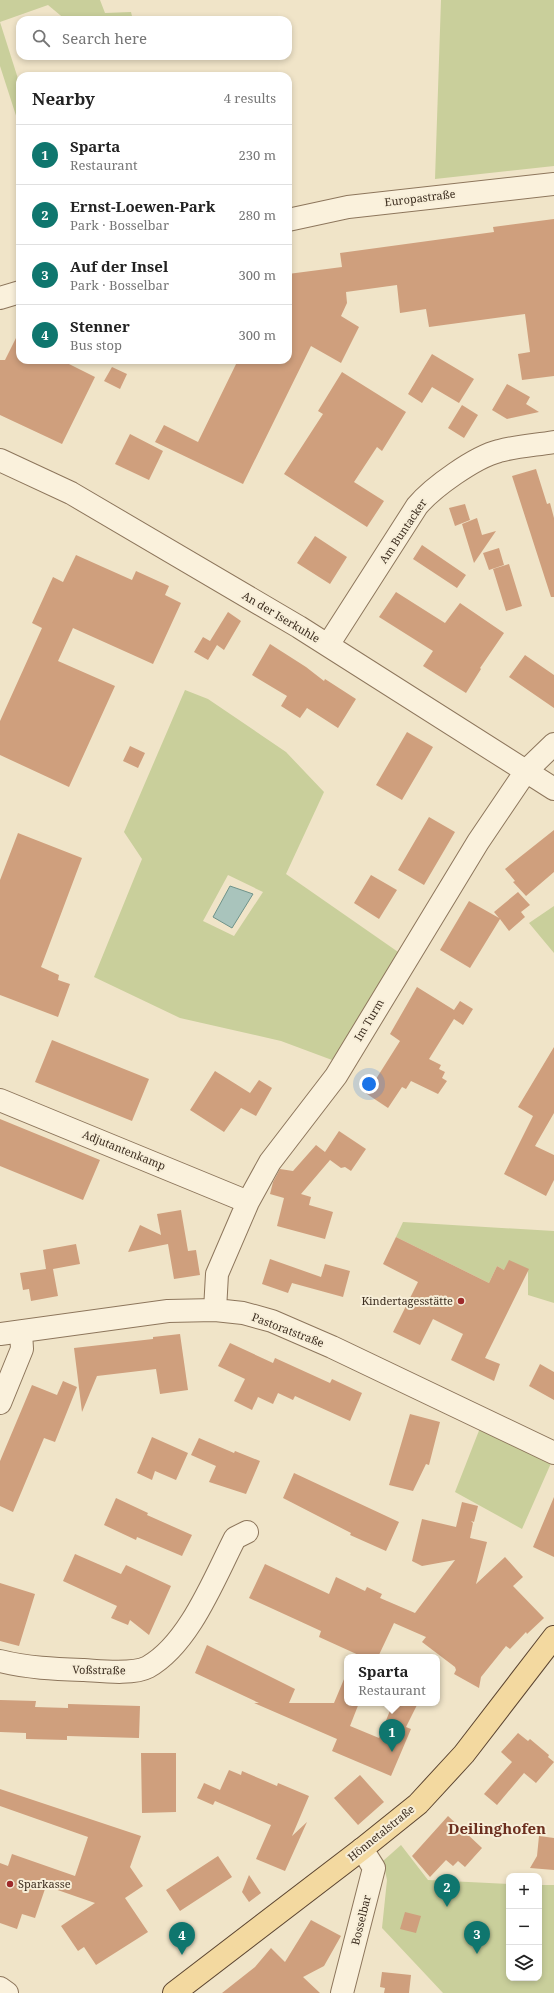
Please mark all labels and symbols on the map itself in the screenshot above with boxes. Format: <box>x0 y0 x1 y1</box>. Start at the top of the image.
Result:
street label: Europastraße <box>384 186 456 209</box>
street label: Am Buntacker <box>375 495 430 566</box>
street label: An der Iserkuhle <box>240 587 323 646</box>
street label: Im Turm <box>350 995 387 1044</box>
your location <box>359 1074 379 1094</box>
street label: Adjutantenkamp <box>80 1126 168 1173</box>
place label: Kindertagesstätte <box>361 1293 453 1308</box>
marker: Kindertagesstätte <box>456 1296 466 1306</box>
street label: Pastoratstraße <box>250 1309 326 1350</box>
street label: Voßstraße <box>72 1662 126 1677</box>
pin: 1 <box>379 1719 405 1752</box>
street label: Hönnetalstraße <box>344 1801 417 1864</box>
district label: Deilinghofen <box>448 1818 546 1838</box>
pin: 2 <box>434 1874 460 1907</box>
place label: Sparkasse <box>18 1876 71 1891</box>
marker: Sparkasse <box>5 1879 15 1889</box>
street label: Bosselbar <box>347 1893 374 1946</box>
pin: 3 <box>464 1921 490 1954</box>
pin: 4 <box>169 1922 195 1955</box>

